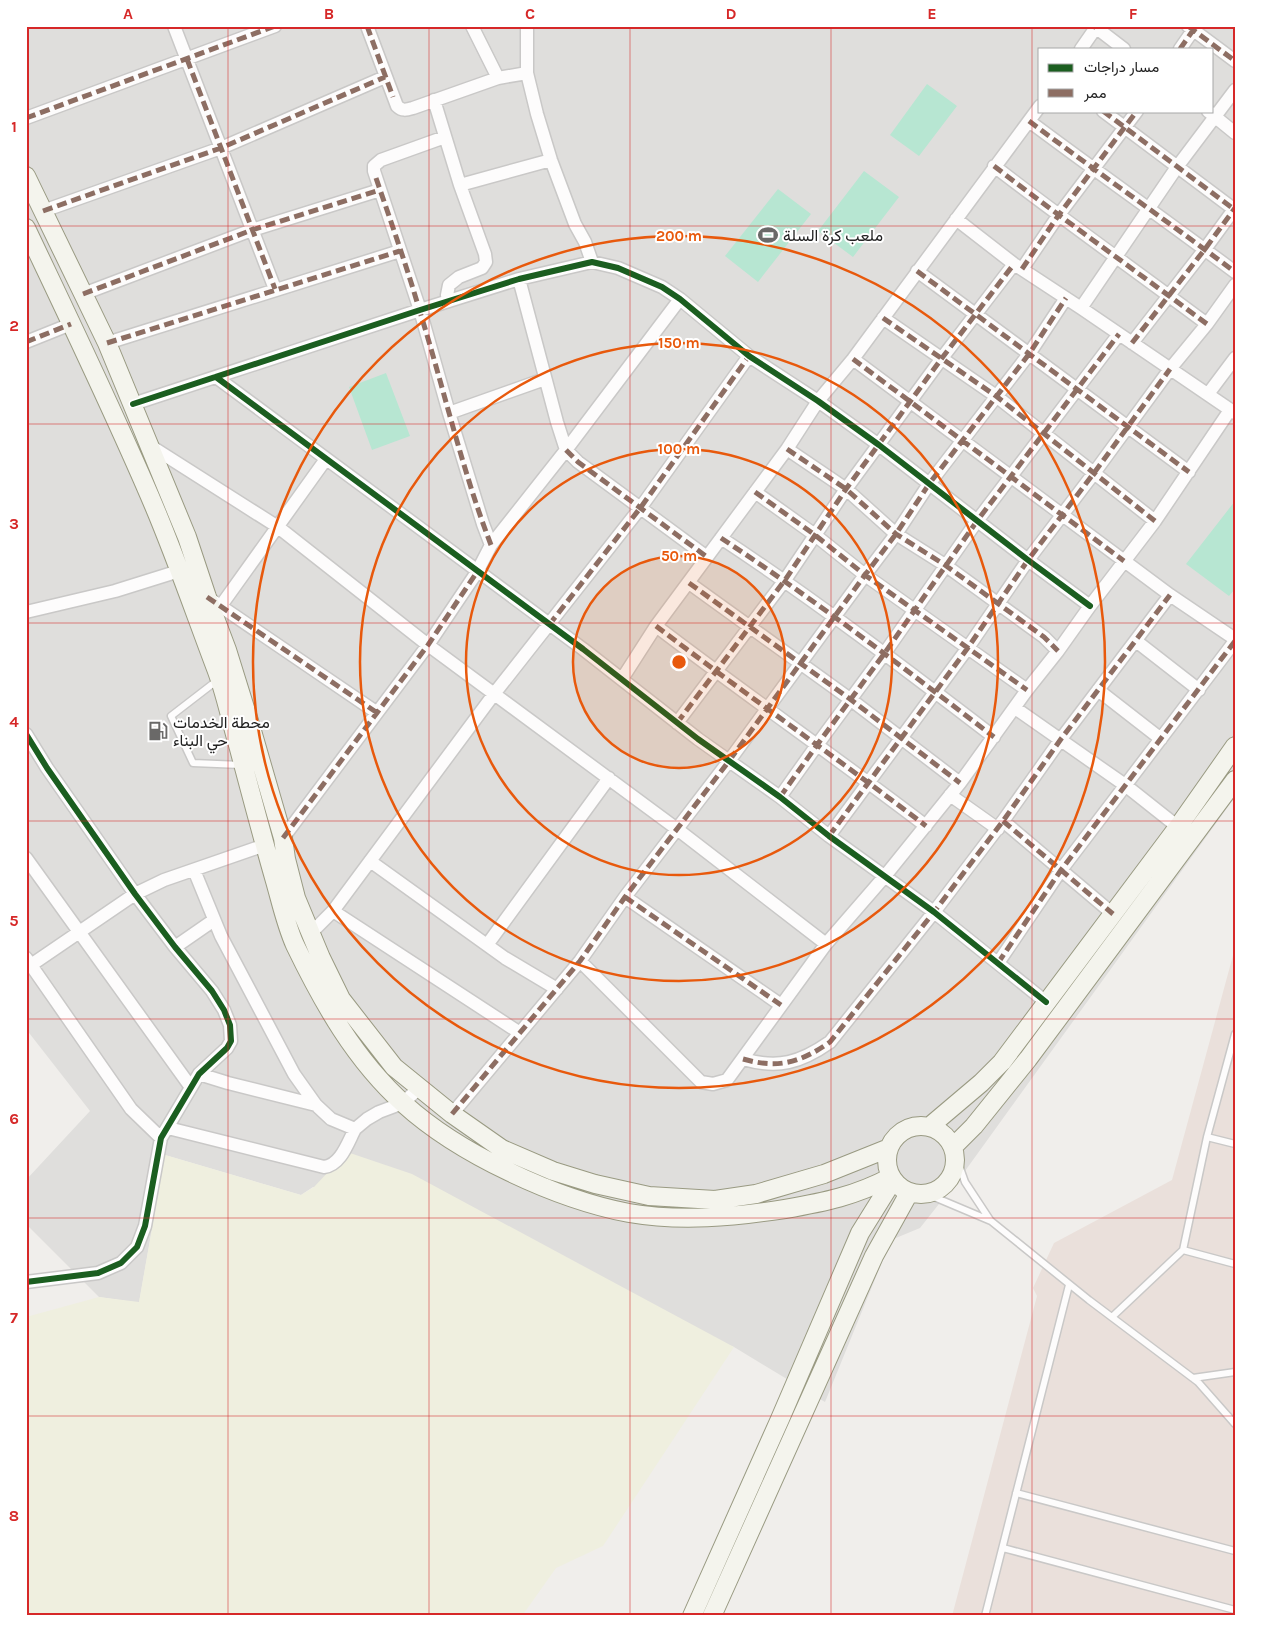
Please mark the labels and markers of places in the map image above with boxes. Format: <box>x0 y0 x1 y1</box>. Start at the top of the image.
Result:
sports icon: ملعب كرة السلة <box>757 224 779 246</box>
place label: ملعب كرة السلة <box>783 226 883 246</box>
centre of rings <box>670 653 688 671</box>
place label: محطة الخدمات حي البناء <box>173 713 270 754</box>
fuel station icon: محطة الخدمات حي البناء <box>147 720 169 742</box>

